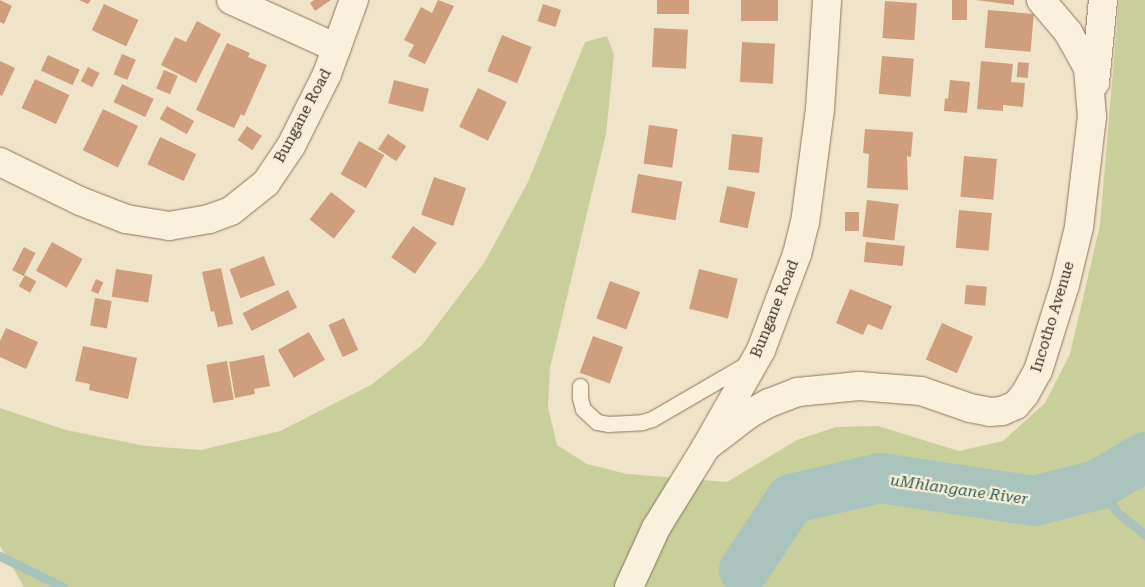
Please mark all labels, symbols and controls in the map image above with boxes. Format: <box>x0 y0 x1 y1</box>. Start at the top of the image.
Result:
street label: Bungane Road <box>271 66 335 166</box>
street label: Bungane Road <box>747 257 803 361</box>
street label: Incotho Avenue <box>1028 259 1078 375</box>
water label: uMhlangane River <box>889 471 1029 509</box>

